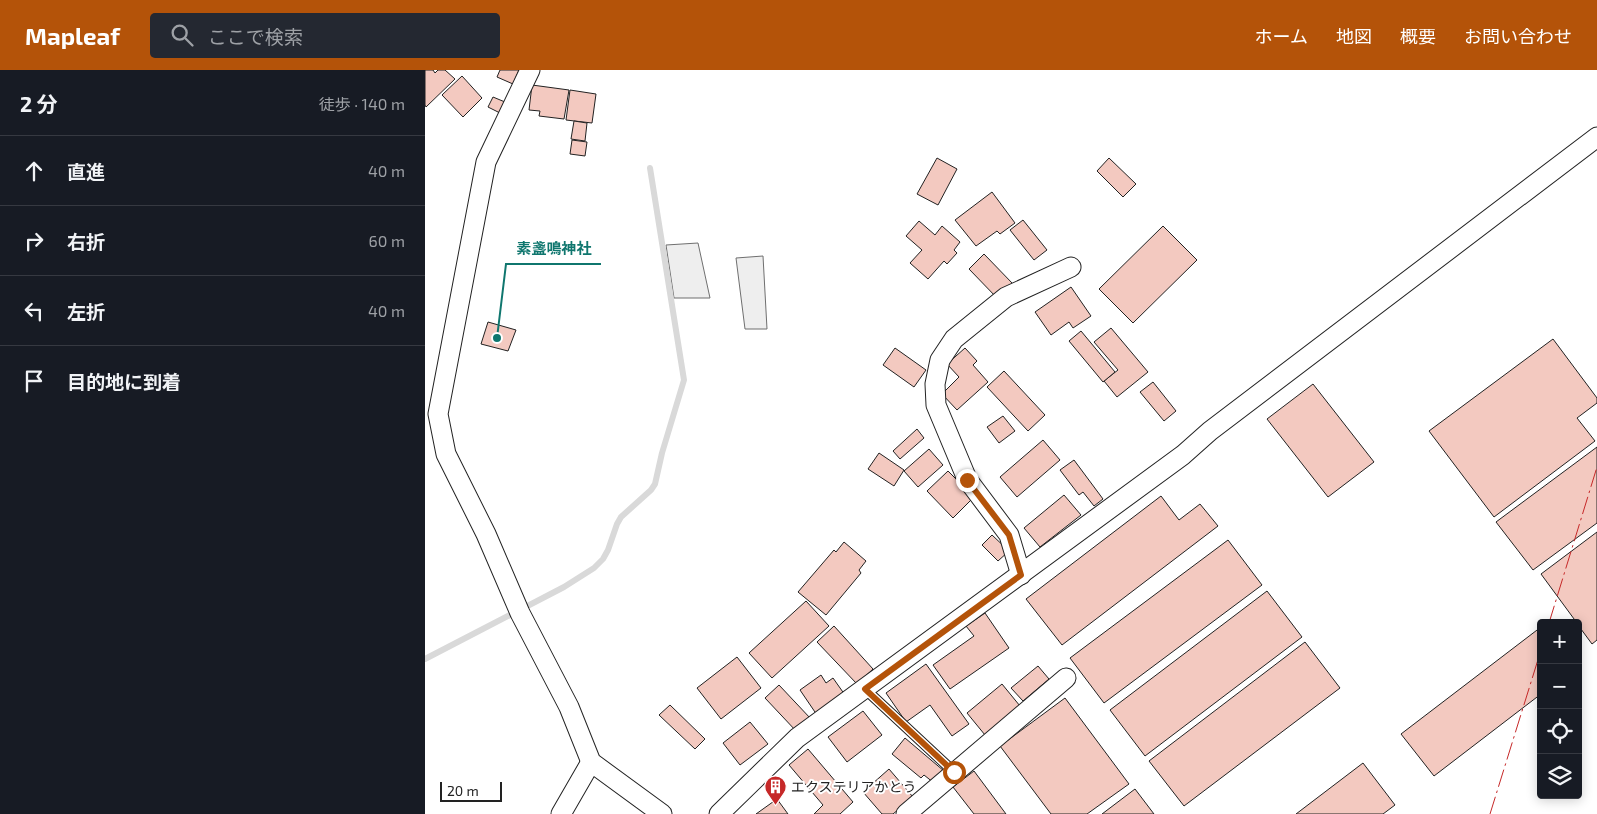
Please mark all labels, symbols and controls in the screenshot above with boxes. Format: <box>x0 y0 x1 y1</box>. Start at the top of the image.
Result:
search box <box>150 13 500 58</box>
text: Mapleaf <box>25 21 120 50</box>
icon: search <box>168 21 196 49</box>
text: ここで検索 <box>208 25 303 48</box>
text: ホーム <box>1255 25 1308 47</box>
text: 地図 <box>1336 25 1372 47</box>
text: 概要 <box>1400 25 1436 47</box>
text: お問い合わせ <box>1464 25 1572 47</box>
text: 2 分 <box>20 91 58 116</box>
text: 徒歩 · 140 m <box>319 94 405 113</box>
icon: ahead <box>20 157 48 185</box>
text: 直進 <box>67 160 105 183</box>
text: 40 m <box>368 161 405 180</box>
icon: right <box>20 227 48 255</box>
text: 右折 <box>67 230 105 253</box>
text: 60 m <box>369 231 405 250</box>
callout: 素盞鳴神社 <box>506 234 601 264</box>
text: 素盞鳴神社 <box>516 239 592 257</box>
icon: left <box>20 297 48 325</box>
text: 左折 <box>67 300 105 323</box>
text: 40 m <box>368 301 405 320</box>
icon: arrive <box>20 367 48 395</box>
text: 目的地に到着 <box>67 370 181 393</box>
route end <box>956 469 979 492</box>
map controls <box>1537 619 1582 799</box>
button: + <box>1537 619 1582 664</box>
button: − <box>1537 664 1582 709</box>
button: locate <box>1537 709 1582 754</box>
button: layers <box>1537 754 1582 799</box>
route start <box>943 761 966 784</box>
building icon: エクステリアかとう <box>763 775 787 806</box>
place label: エクステリアかとう <box>791 778 917 795</box>
scale bar <box>440 779 503 802</box>
text: 20 m <box>447 782 479 799</box>

